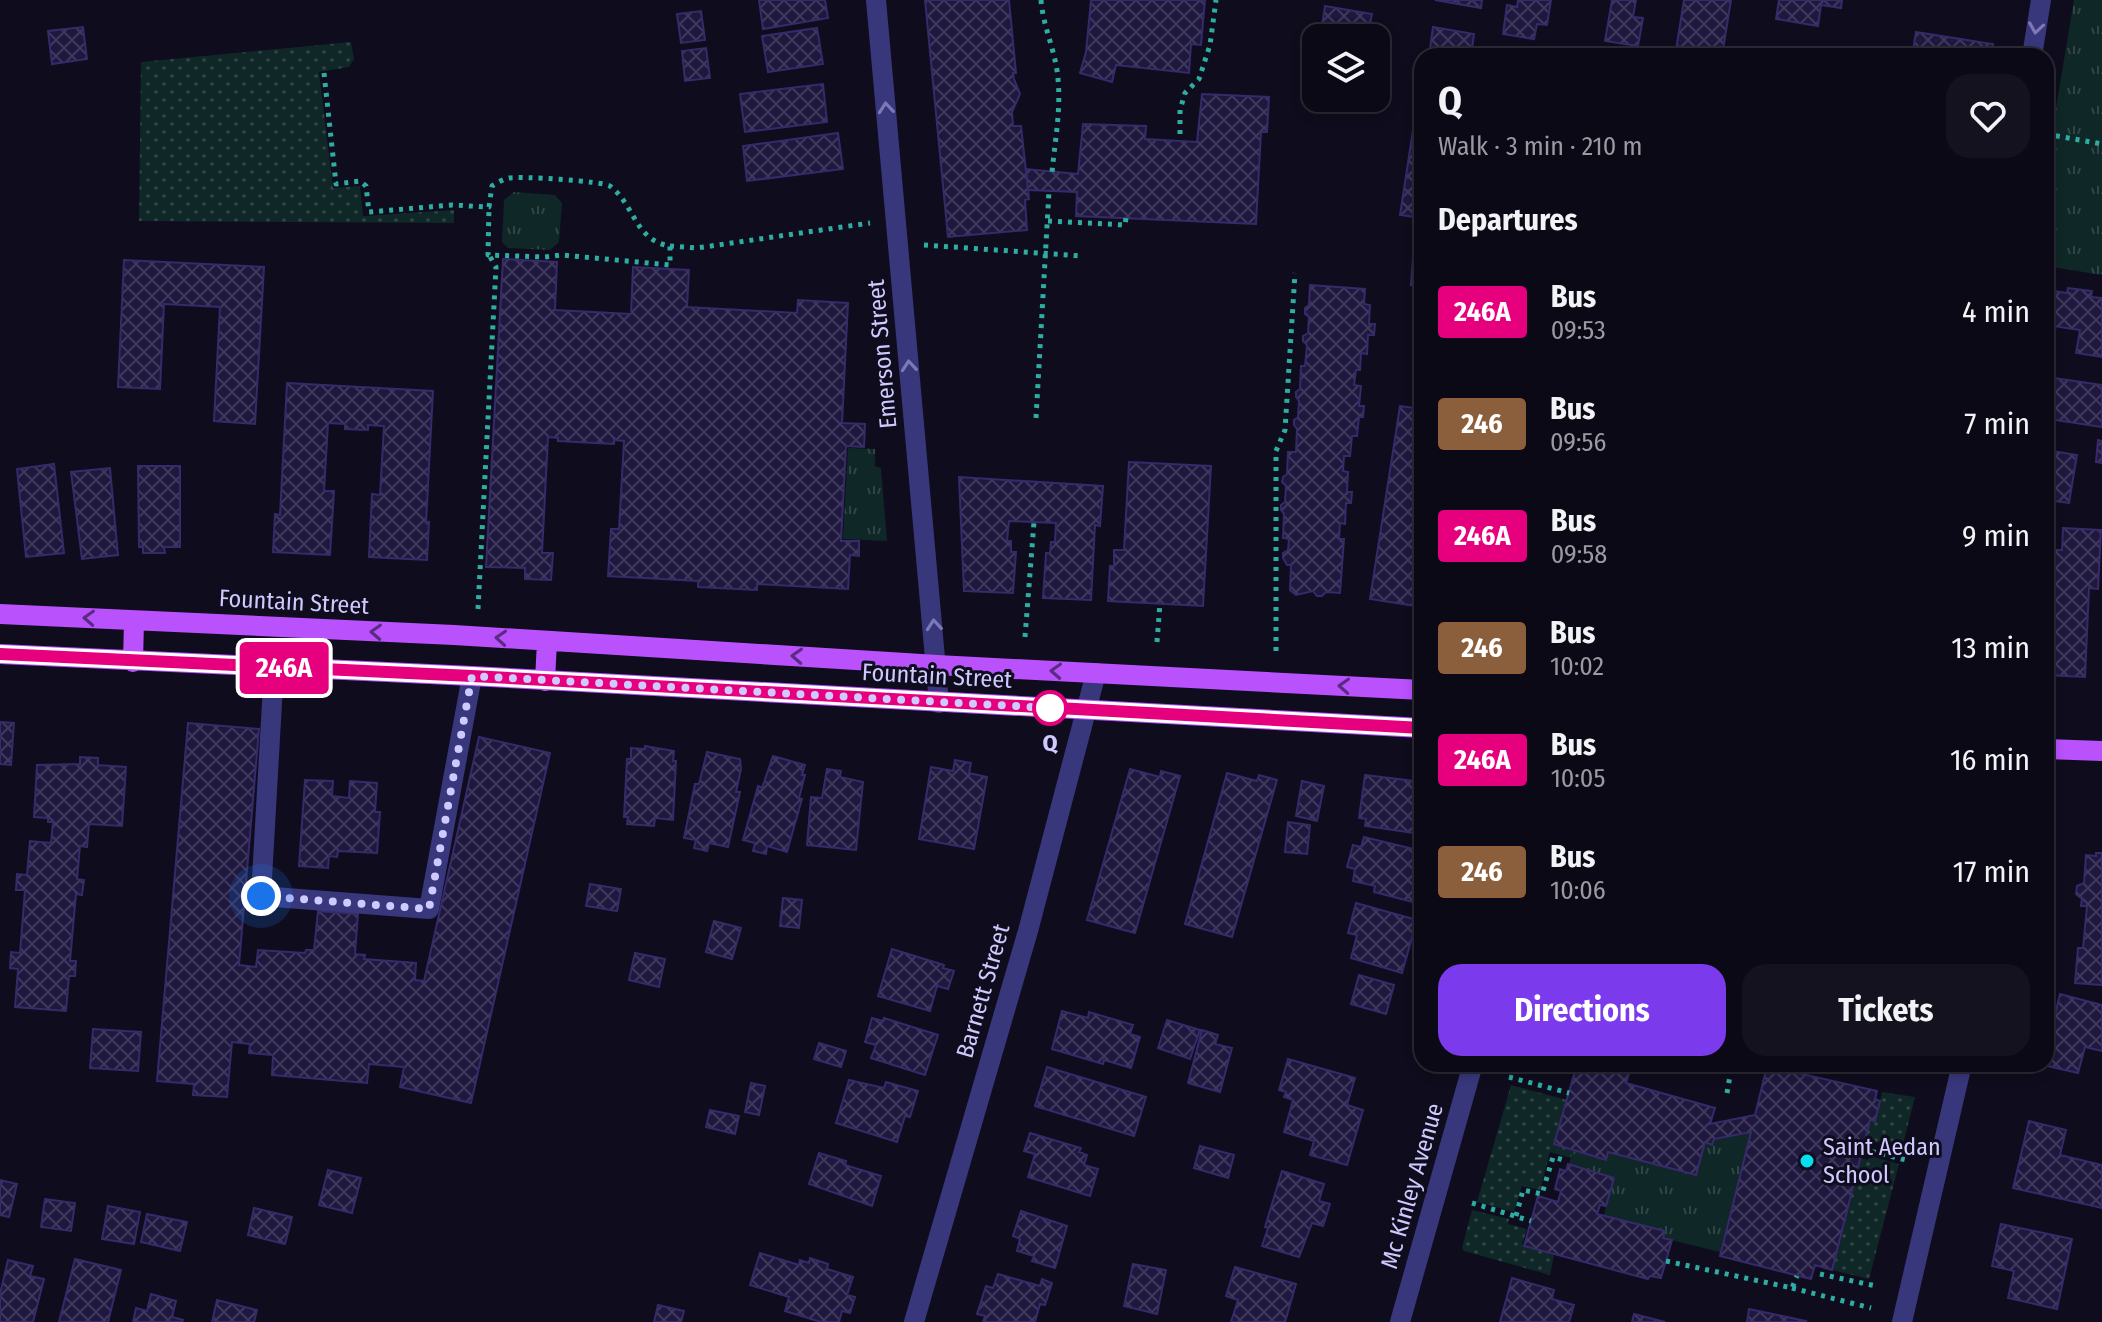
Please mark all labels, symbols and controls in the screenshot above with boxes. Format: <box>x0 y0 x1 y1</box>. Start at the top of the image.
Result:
one-way arrow <box>2029 21 2046 35</box>
map controls <box>1302 24 1390 112</box>
button: layers <box>1302 24 1390 112</box>
button: heart <box>1946 74 2030 158</box>
text: Q <box>1438 78 1462 124</box>
one-way arrow <box>878 101 895 114</box>
text: Walk · 3 min · 210 m <box>1438 131 1642 162</box>
text: Departures <box>1438 202 1578 238</box>
street label: Emerson Street <box>862 278 902 430</box>
text: Bus <box>1551 279 1596 315</box>
text: 4 min <box>1962 294 2030 330</box>
text: 246A <box>1454 295 1511 328</box>
text: 09:53 <box>1551 315 1606 346</box>
one-way arrow <box>901 360 918 373</box>
text: Bus <box>1550 391 1595 427</box>
text: 7 min <box>1964 406 2030 442</box>
text: 246 <box>1461 407 1503 440</box>
text: 09:56 <box>1550 427 1606 458</box>
text: Bus <box>1551 503 1596 539</box>
text: 9 min <box>1962 518 2030 554</box>
text: 246A <box>1454 519 1511 552</box>
text: 09:58 <box>1551 539 1607 570</box>
street label: Fountain Street <box>218 584 370 620</box>
one-way arrow <box>82 610 95 627</box>
text: Bus <box>1550 615 1595 651</box>
one-way arrow <box>925 618 942 631</box>
one-way arrow <box>369 623 382 640</box>
one-way arrow <box>494 630 507 647</box>
text: 13 min <box>1951 630 2030 666</box>
text: 246 <box>1461 631 1503 664</box>
line badge: 246A <box>228 642 340 694</box>
one-way arrow <box>790 648 803 665</box>
text: 246A <box>256 651 312 684</box>
text: 10:02 <box>1550 651 1604 682</box>
street label: Fountain Street <box>861 658 1013 694</box>
one-way arrow <box>1049 663 1062 680</box>
one-way arrow <box>1337 678 1350 695</box>
marker: Q <box>1033 691 1067 725</box>
text: Bus <box>1551 727 1596 763</box>
place label: Q <box>1042 729 1058 757</box>
text: 16 min <box>1950 742 2030 778</box>
text: 246A <box>1454 743 1511 776</box>
text: 10:05 <box>1551 763 1605 794</box>
text: Bus <box>1550 839 1595 875</box>
text: 17 min <box>1953 854 2030 890</box>
text: 246 <box>1461 855 1503 888</box>
text: 10:06 <box>1550 875 1606 906</box>
your location <box>241 876 281 916</box>
street label: Barnett Street <box>951 921 1016 1061</box>
button: Directions <box>1438 964 1726 1056</box>
button: Tickets <box>1742 964 2030 1056</box>
street label: Mc Kinley Avenue <box>1375 1100 1449 1272</box>
place label: Saint Aedan School <box>1823 1133 1941 1189</box>
marker: Saint Aedan School <box>1798 1152 1816 1170</box>

